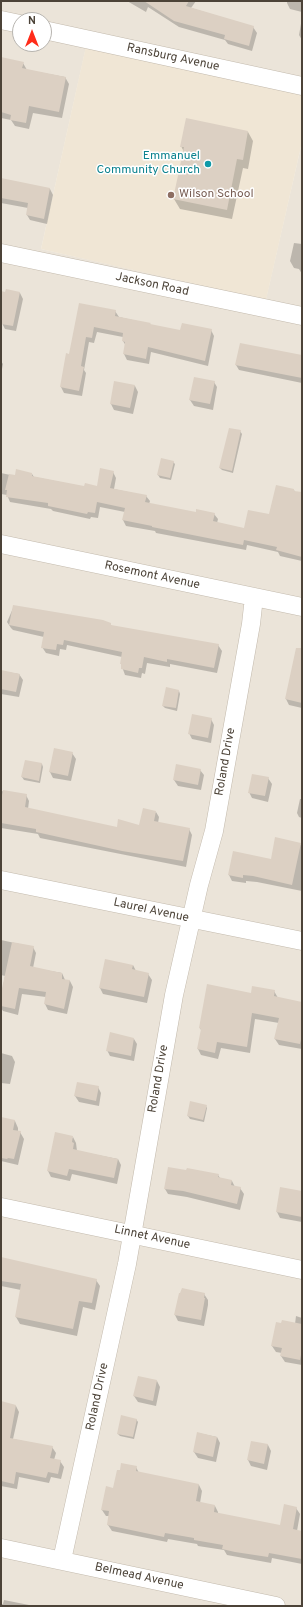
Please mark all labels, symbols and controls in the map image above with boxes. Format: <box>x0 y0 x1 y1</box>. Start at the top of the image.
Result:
north arrow <box>12 12 52 52</box>
text: N <box>28 14 36 28</box>
street label: Ransburg Avenue <box>125 41 221 75</box>
place label: Emmanuel Community Church <box>96 150 200 178</box>
marker: Emmanuel Community Church <box>203 159 213 169</box>
place label: Wilson School <box>179 188 254 202</box>
marker: Wilson School <box>166 190 176 200</box>
street label: Jackson Road <box>114 270 190 300</box>
street label: Rosemont Avenue <box>103 559 201 593</box>
street label: Roland Drive <box>213 727 239 797</box>
street label: Laurel Avenue <box>112 896 190 926</box>
street label: Roland Drive <box>146 1044 172 1114</box>
street label: Linnet Avenue <box>113 1223 191 1253</box>
street label: Roland Drive <box>84 1362 112 1432</box>
street label: Belmead Avenue <box>93 1561 185 1593</box>

